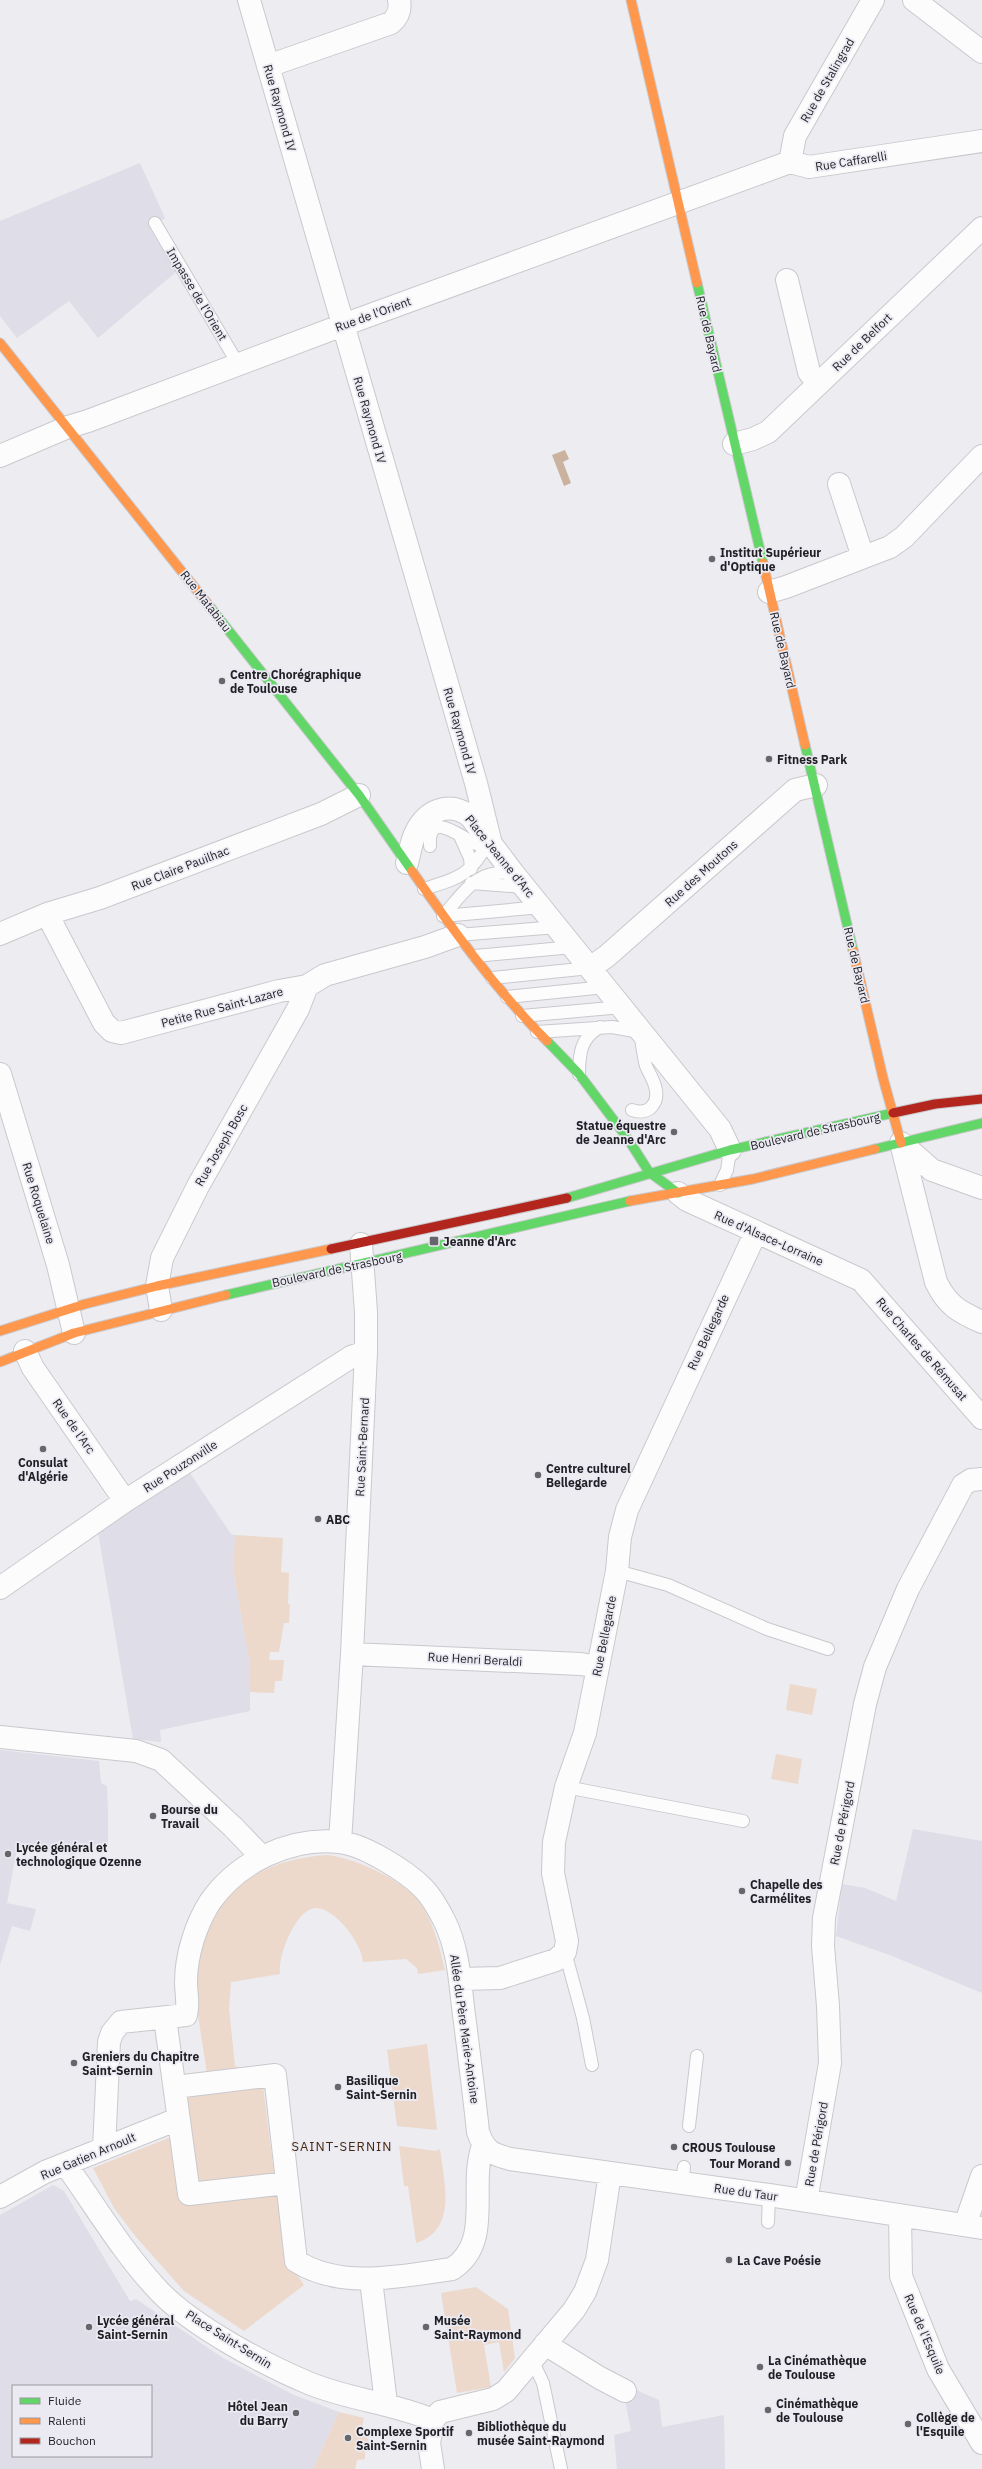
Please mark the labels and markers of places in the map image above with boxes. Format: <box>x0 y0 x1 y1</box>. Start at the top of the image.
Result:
place label: Institut Supérieur d'Optique <box>720 545 821 574</box>
marker: Institut Supérieur d'Optique <box>707 554 717 564</box>
place label: Centre Chorégraphique de Toulouse <box>230 667 361 696</box>
marker: Centre Chorégraphique de Toulouse <box>217 676 227 686</box>
place label: Fitness Park <box>777 752 847 767</box>
marker: Fitness Park <box>764 754 774 764</box>
place label: Statue équestre de Jeanne d'Arc <box>576 1118 666 1147</box>
marker: Statue équestre de Jeanne d'Arc <box>669 1127 679 1137</box>
place label: Jeanne d'Arc <box>443 1234 516 1249</box>
marker: Jeanne d'Arc <box>428 1235 440 1247</box>
marker: Consulat d'Algérie <box>38 1444 48 1454</box>
place label: Consulat d'Algérie <box>18 1455 68 1484</box>
place label: Centre culturel Bellegarde <box>546 1461 631 1490</box>
marker: Centre culturel Bellegarde <box>533 1470 543 1480</box>
place label: ABC <box>326 1512 350 1527</box>
marker: ABC <box>313 1514 323 1524</box>
place label: Bourse du Travail <box>161 1802 218 1831</box>
marker: Bourse du Travail <box>148 1811 158 1821</box>
place label: Lycée général et technologique Ozenne <box>16 1840 142 1869</box>
marker: Lycée général et technologique Ozenne <box>3 1849 13 1859</box>
place label: Chapelle des Carmélites <box>750 1877 823 1906</box>
marker: Chapelle des Carmélites <box>737 1886 747 1896</box>
place label: Greniers du Chapitre Saint-Sernin <box>82 2049 199 2078</box>
marker: Greniers du Chapitre Saint-Sernin <box>69 2058 79 2068</box>
place label: Basilique Saint-Sernin <box>346 2073 417 2102</box>
marker: Basilique Saint-Sernin <box>333 2082 343 2092</box>
place label: CROUS Toulouse <box>682 2140 776 2155</box>
marker: CROUS Toulouse <box>669 2142 679 2152</box>
place label: Tour Morand <box>710 2156 780 2171</box>
marker: Tour Morand <box>783 2158 793 2168</box>
place label: La Cave Poésie <box>737 2253 821 2268</box>
marker: La Cave Poésie <box>724 2255 734 2265</box>
place label: Lycée général Saint-Sernin <box>97 2313 174 2342</box>
place label: Musée Saint-Raymond <box>434 2313 521 2342</box>
marker: Lycée général Saint-Sernin <box>84 2322 94 2332</box>
marker: Musée Saint-Raymond <box>421 2322 431 2332</box>
place label: La Cinémathèque de Toulouse <box>768 2353 867 2382</box>
marker: La Cinémathèque de Toulouse <box>755 2362 765 2372</box>
place label: Cinémathèque de Toulouse <box>776 2396 859 2425</box>
place label: Hôtel Jean du Barry <box>227 2399 289 2428</box>
marker: Cinémathèque de Toulouse <box>763 2405 773 2415</box>
marker: Hôtel Jean du Barry <box>291 2408 301 2418</box>
place label: Collège de l'Esquile <box>916 2410 975 2439</box>
place label: Bibliothèque du musée Saint-Raymond <box>477 2419 605 2448</box>
marker: Collège de l'Esquile <box>903 2419 913 2429</box>
place label: Complexe Sportif Saint-Sernin <box>356 2424 454 2453</box>
marker: Bibliothèque du musée Saint-Raymond <box>464 2428 474 2438</box>
marker: Complexe Sportif Saint-Sernin <box>343 2433 353 2443</box>

